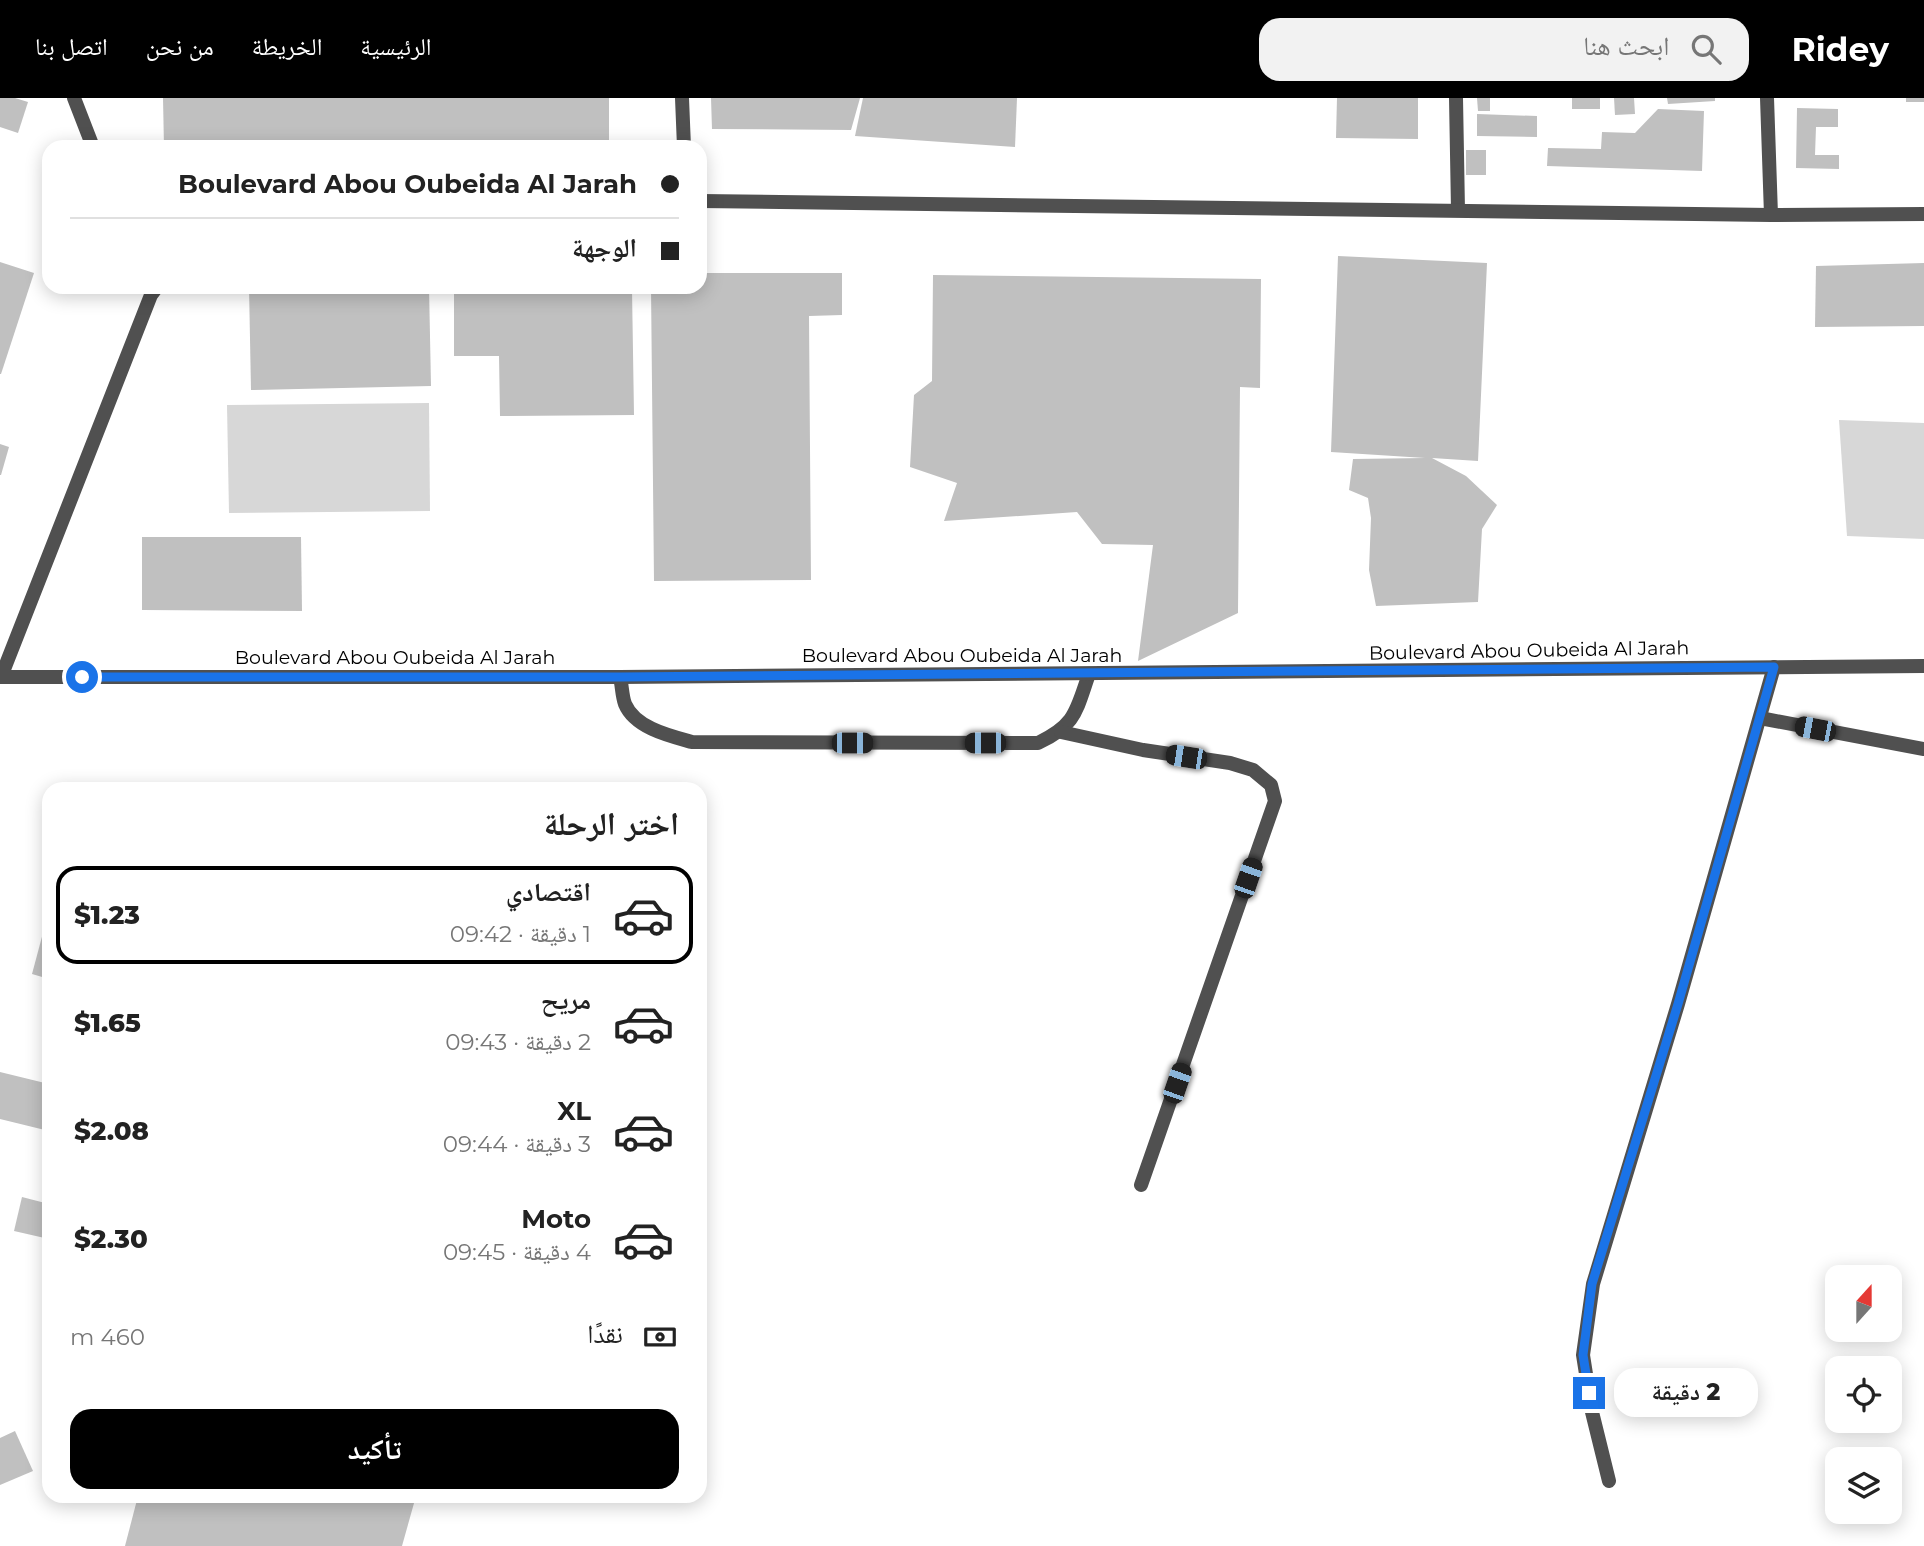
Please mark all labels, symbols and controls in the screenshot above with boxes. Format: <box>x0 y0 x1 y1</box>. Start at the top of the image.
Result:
search box <box>1259 18 1749 81</box>
text: Ridey <box>1791 29 1889 69</box>
text: ابحث هنا <box>1583 30 1669 62</box>
icon: search <box>1687 30 1725 68</box>
text: اتصل بنا <box>35 32 108 61</box>
text: من نحن <box>146 32 214 61</box>
text: الخريطة <box>252 32 322 61</box>
text: الرئيسية <box>360 32 431 61</box>
text: Boulevard Abou Oubeida Al Jarah <box>178 168 637 200</box>
text: الوجهة <box>572 232 637 264</box>
street label: Boulevard Abou Oubeida Al Jarah <box>1369 636 1689 665</box>
street label: Boulevard Abou Oubeida Al Jarah <box>802 644 1122 667</box>
street label: Boulevard Abou Oubeida Al Jarah <box>235 646 555 669</box>
route start <box>66 661 98 693</box>
car <box>1793 715 1838 743</box>
car <box>832 733 874 754</box>
car <box>965 733 1007 754</box>
car <box>1164 743 1209 771</box>
text: اختر الرحلة <box>544 804 679 843</box>
car <box>1232 855 1265 901</box>
text: اقتصادي <box>506 876 591 908</box>
icon: car <box>612 884 675 947</box>
text: $1.23 <box>74 899 140 931</box>
text: 1 دقيقة · 09:42 <box>450 920 591 948</box>
text: مريح <box>541 984 591 1016</box>
icon: car <box>612 992 675 1055</box>
text: $1.65 <box>74 1007 141 1039</box>
text: 2 دقيقة · 09:43 <box>445 1028 591 1056</box>
car <box>1161 1060 1194 1106</box>
text: XL <box>557 1095 591 1127</box>
icon: car <box>612 1100 675 1163</box>
text: $2.08 <box>74 1115 149 1147</box>
text: 3 دقيقة · 09:44 <box>443 1130 591 1158</box>
text: Moto <box>521 1203 591 1235</box>
icon: car <box>612 1208 675 1271</box>
text: $2.30 <box>74 1223 148 1255</box>
text: 4 دقيقة · 09:45 <box>443 1238 591 1266</box>
north arrow <box>1825 1265 1902 1342</box>
map controls <box>1825 1265 1902 1524</box>
text: نقدًا <box>587 1318 623 1350</box>
icon: cash <box>641 1318 679 1356</box>
text: 460 m <box>70 1323 145 1351</box>
button: locate <box>1825 1356 1902 1433</box>
callout: 2 دقيقة <box>1614 1368 1757 1418</box>
route end <box>1573 1377 1605 1409</box>
text: 2 دقيقة <box>1652 1378 1720 1406</box>
button: تأكيد <box>70 1409 679 1489</box>
button: layers <box>1825 1447 1902 1524</box>

